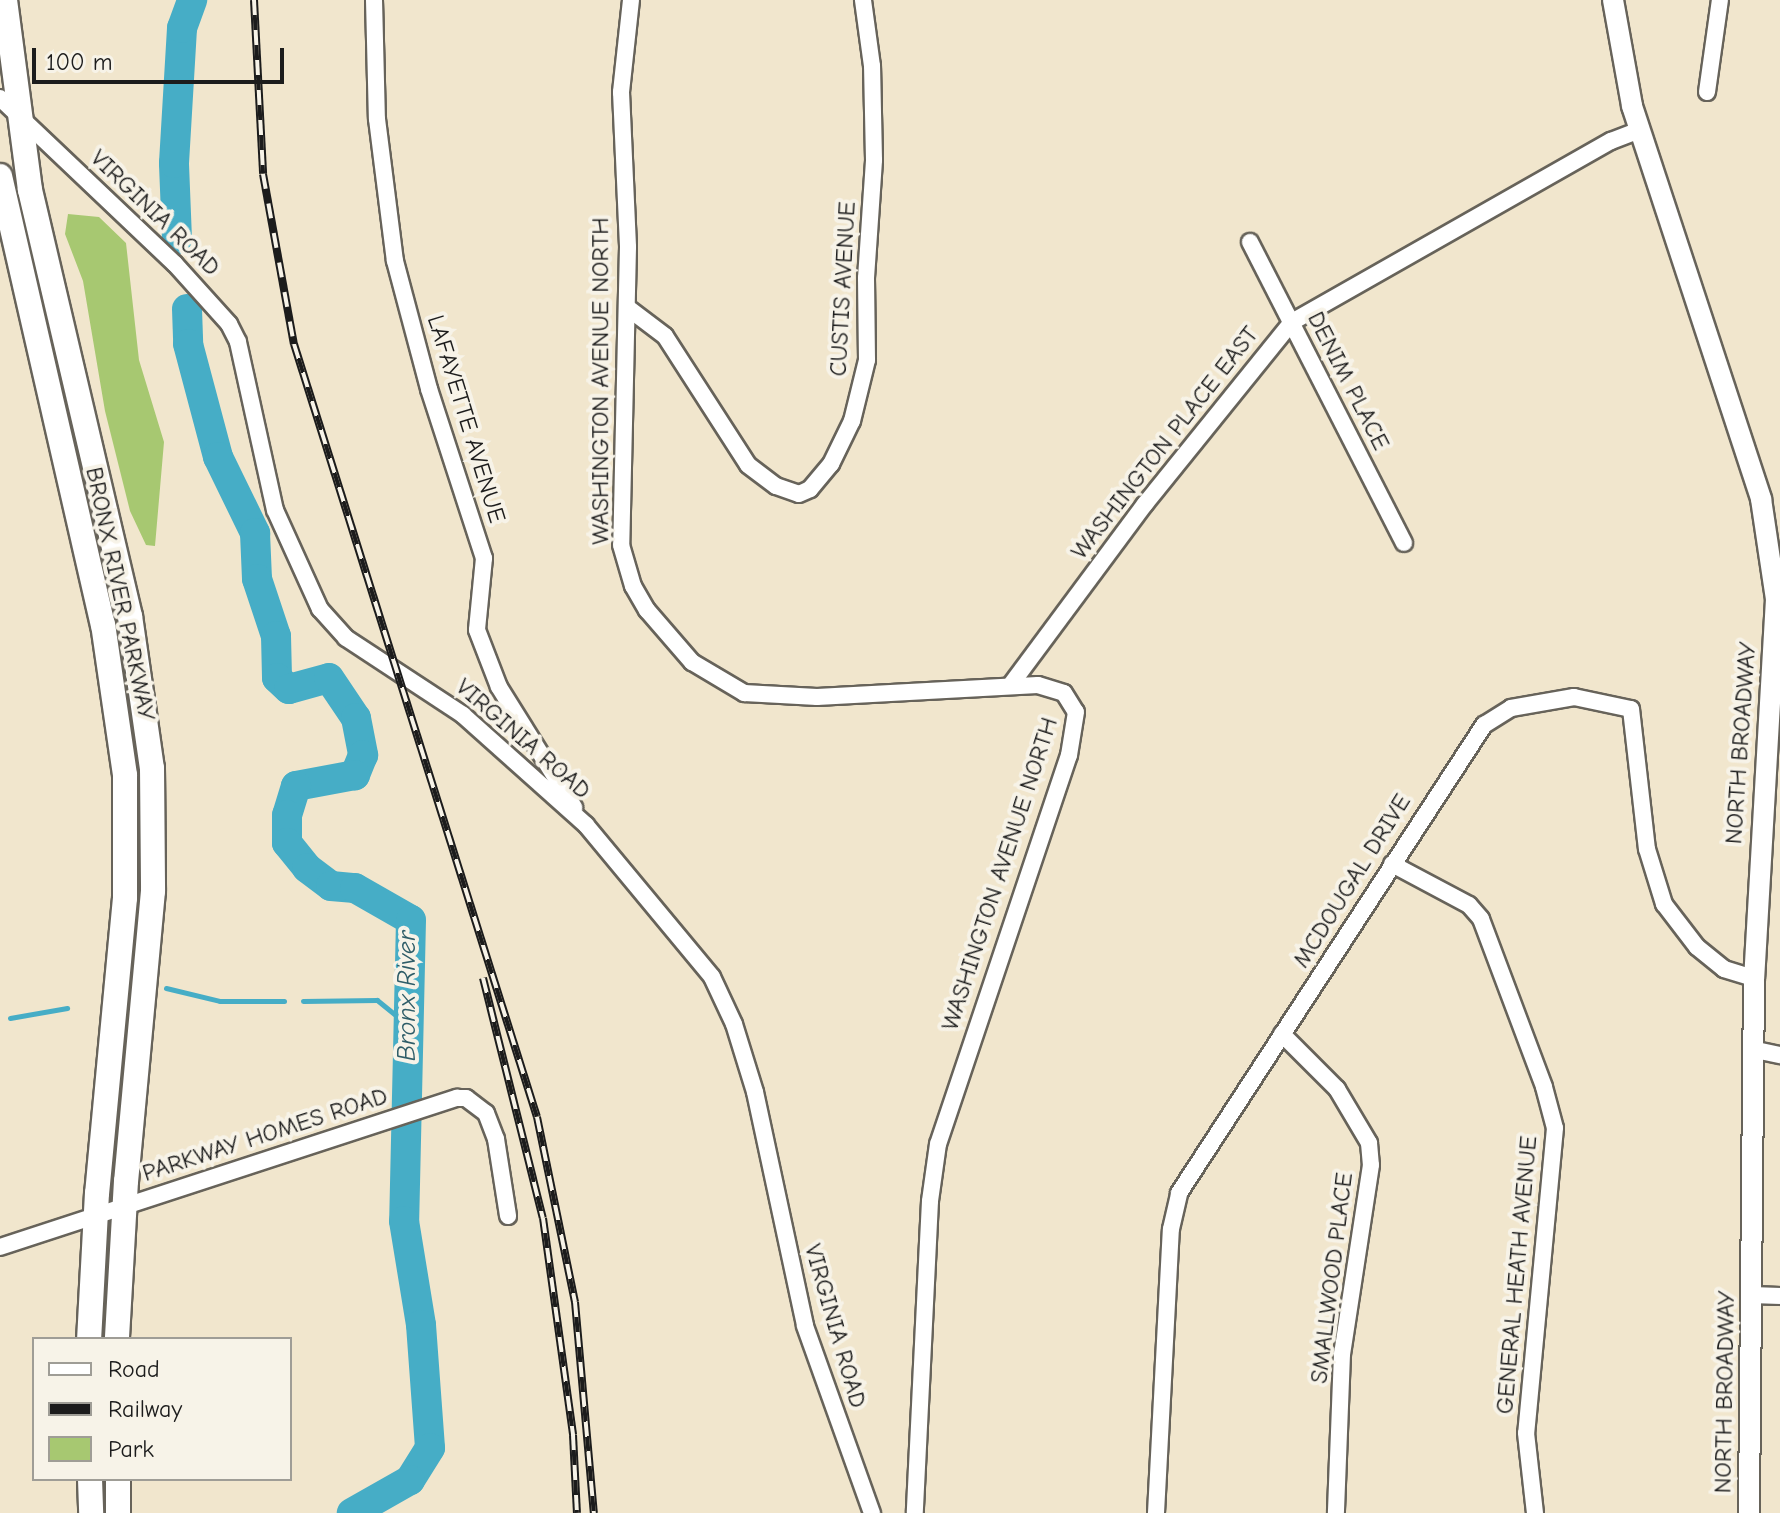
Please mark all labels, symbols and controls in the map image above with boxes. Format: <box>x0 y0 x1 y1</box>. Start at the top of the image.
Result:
scale bar <box>36 32 288 82</box>
text: 100 m <box>46 48 113 76</box>
street label: VIRGINIA ROAD <box>84 144 226 282</box>
street label: CUSTIS AVENUE <box>824 201 862 377</box>
street label: WASHINGTON AVENUE NORTH <box>587 217 615 545</box>
street label: DENIM PLACE <box>1301 307 1395 455</box>
street label: LAFAYETTE AVENUE <box>421 312 511 526</box>
street label: WASHINGTON PLACE EAST <box>1065 321 1265 565</box>
street label: BRONX RIVER PARKWAY <box>79 464 161 724</box>
street label: NORTH BROADWAY <box>1720 641 1762 845</box>
street label: VIRGINIA ROAD <box>450 673 596 805</box>
street label: WASHINGTON AVENUE NORTH <box>936 714 1064 1034</box>
street label: MCDOUGAL DRIVE <box>1287 789 1417 973</box>
water label: Bronx River <box>392 931 424 1061</box>
street label: PARKWAY HOMES ROAD <box>139 1082 391 1188</box>
street label: GENERAL HEATH AVENUE <box>1490 1135 1544 1415</box>
street label: SMALLWOOD PLACE <box>1305 1171 1359 1385</box>
street label: VIRGINIA ROAD <box>798 1241 872 1411</box>
street label: NORTH BROADWAY <box>1709 1290 1741 1494</box>
legend <box>32 1337 292 1481</box>
text: Road <box>108 1355 160 1383</box>
text: Railway <box>108 1395 182 1423</box>
text: Park <box>108 1435 154 1463</box>

